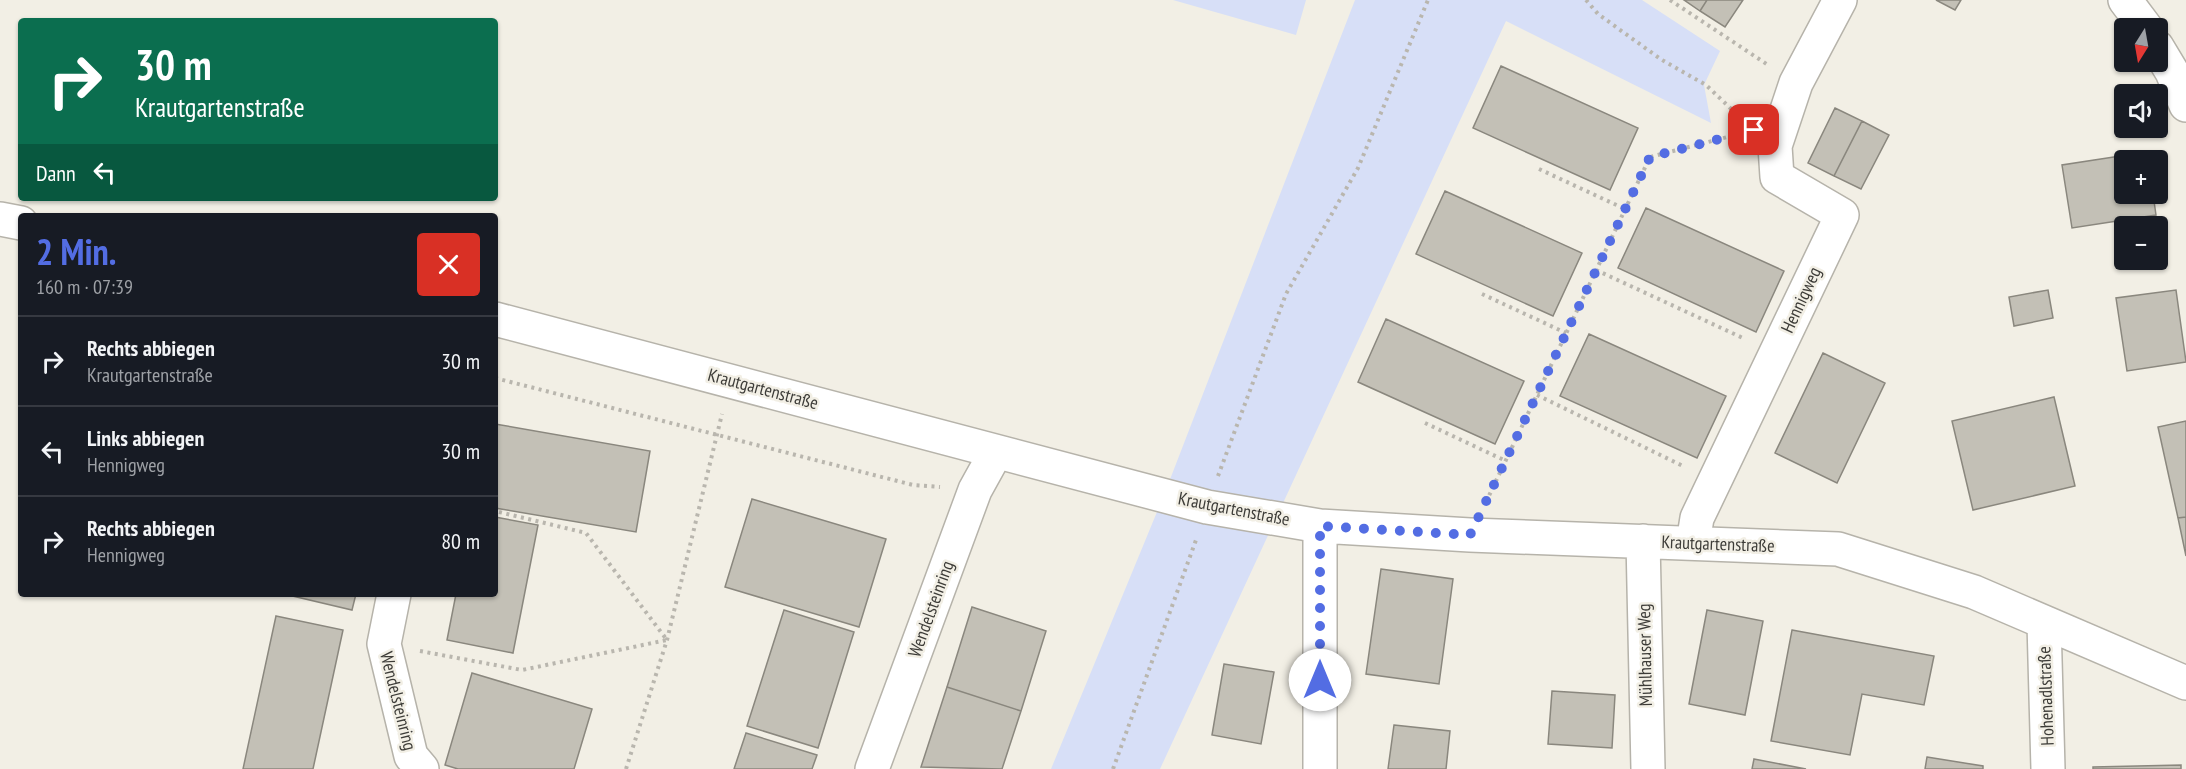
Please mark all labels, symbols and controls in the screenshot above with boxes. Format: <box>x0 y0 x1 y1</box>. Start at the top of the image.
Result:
north arrow <box>2114 18 2168 72</box>
map controls <box>2114 18 2168 270</box>
text: 30 m <box>135 37 212 92</box>
icon: right <box>36 42 114 120</box>
button: sound <box>2114 84 2168 138</box>
text: Krautgartenstraße <box>135 90 305 124</box>
pin <box>1728 104 1779 155</box>
icon: arrive <box>1737 113 1770 146</box>
button: + <box>2114 150 2168 204</box>
icon: left <box>88 156 121 189</box>
text: Dann <box>36 159 76 187</box>
button: − <box>2114 216 2168 270</box>
text: 2 Min. <box>36 228 116 275</box>
button: close <box>417 233 480 296</box>
street label: Hennigweg <box>1775 263 1826 336</box>
text: 160 m · 07:39 <box>36 274 133 300</box>
text: Rechts abbiegen <box>87 334 215 362</box>
icon: right <box>36 345 69 378</box>
text: 30 m <box>441 347 480 375</box>
text: Krautgartenstraße <box>87 362 213 388</box>
street label: Krautgartenstraße <box>706 363 821 414</box>
text: Links abbiegen <box>87 424 204 452</box>
icon: left <box>36 435 69 468</box>
text: 30 m <box>441 437 480 465</box>
text: Hennigweg <box>87 452 165 478</box>
street label: Krautgartenstraße <box>1176 486 1292 531</box>
text: Rechts abbiegen <box>87 514 215 542</box>
icon: right <box>36 525 69 558</box>
text: 80 m <box>441 527 480 555</box>
street label: Krautgartenstraße <box>1661 530 1775 557</box>
text: Hennigweg <box>87 542 165 568</box>
street label: Wendelsteinring <box>902 558 959 660</box>
street label: Mühlhauser Weg <box>1632 603 1657 707</box>
street label: Hohenadlstraße <box>2032 646 2059 746</box>
position arrow <box>1288 648 1352 712</box>
street label: Wendelsteinring <box>375 649 422 753</box>

